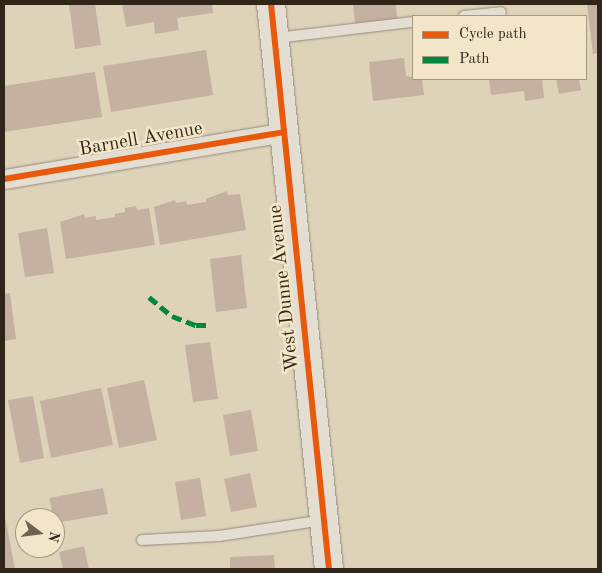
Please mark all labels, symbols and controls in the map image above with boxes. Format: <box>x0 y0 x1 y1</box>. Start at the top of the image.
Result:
legend <box>412 15 587 80</box>
text: Cycle path <box>459 27 527 42</box>
text: Path <box>459 52 489 67</box>
street label: Barnell Avenue <box>77 118 205 162</box>
street label: West Dunne Avenue <box>265 204 305 372</box>
north arrow <box>15 508 65 558</box>
text: N <box>45 530 62 544</box>

